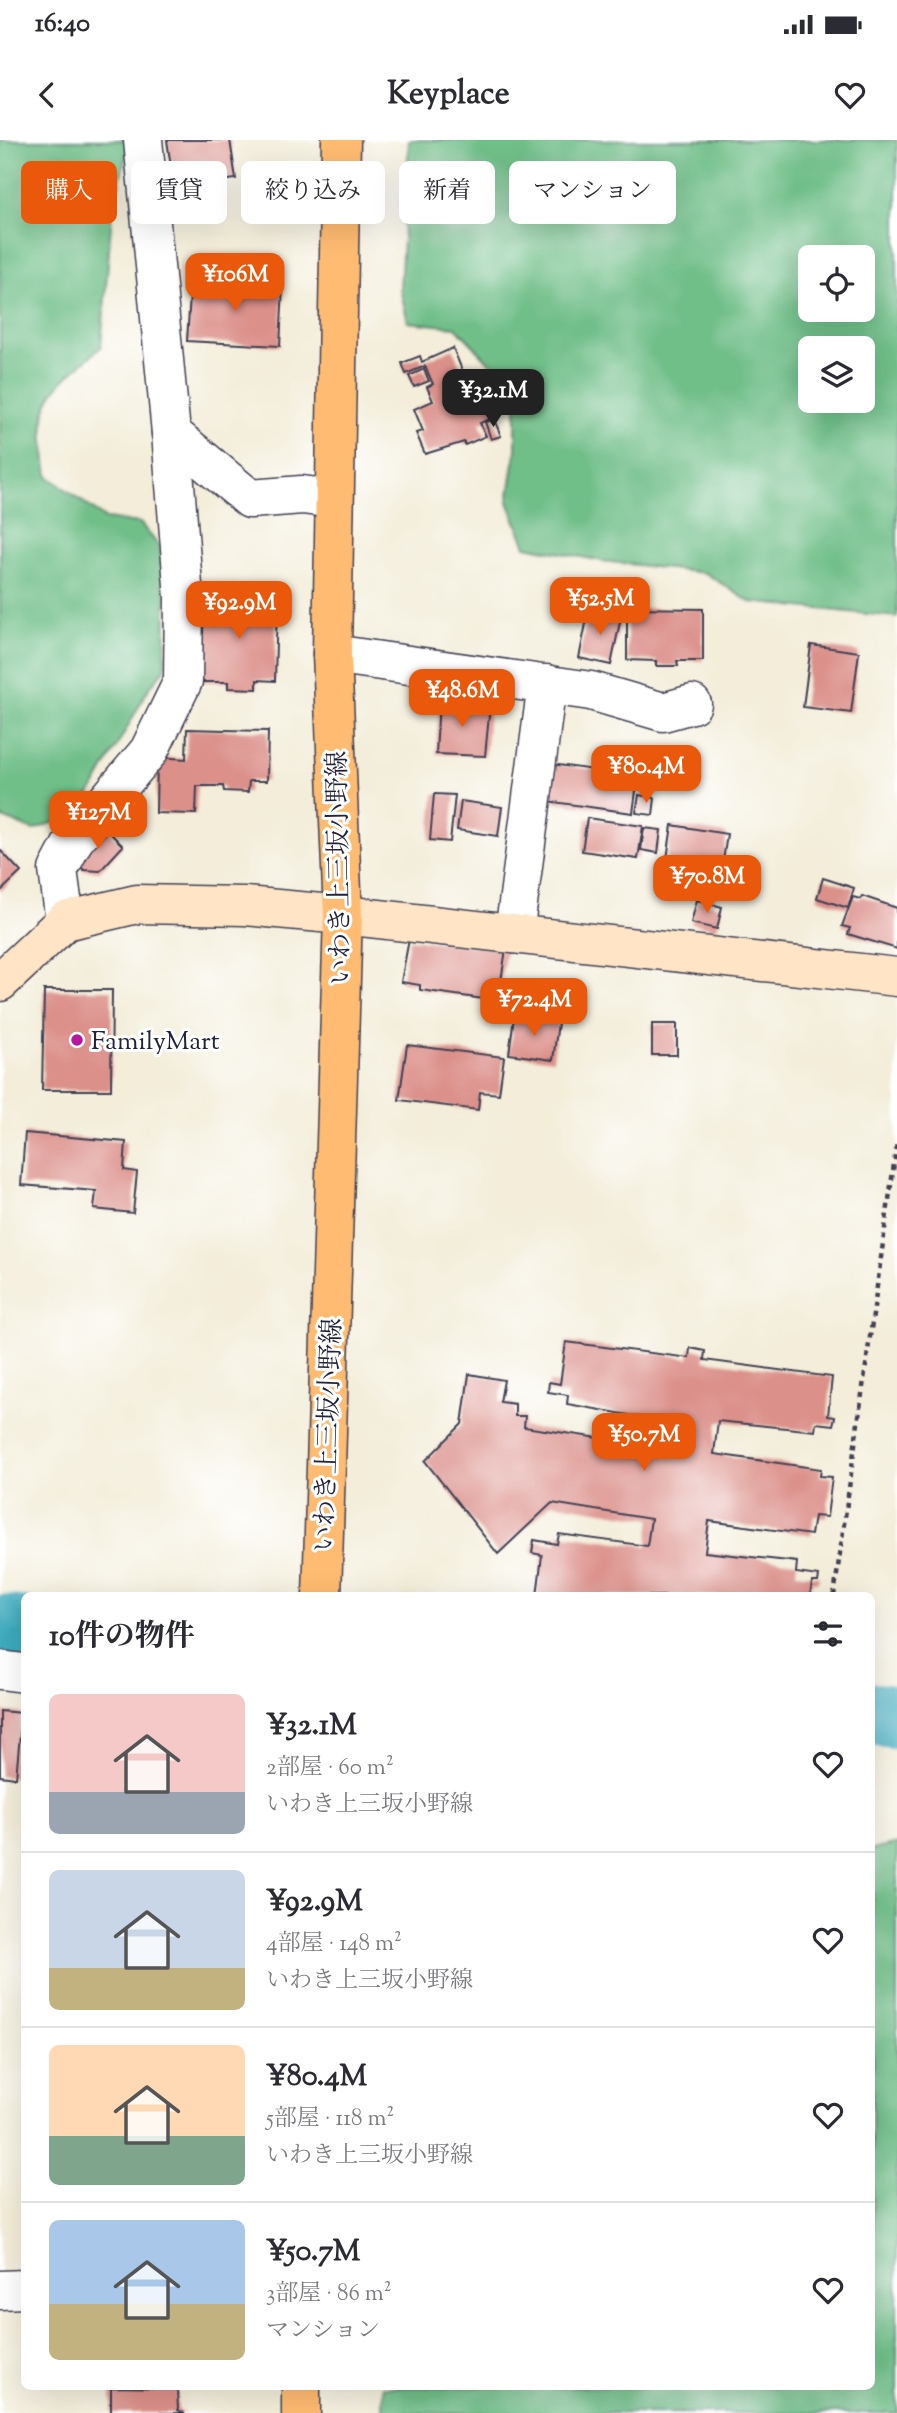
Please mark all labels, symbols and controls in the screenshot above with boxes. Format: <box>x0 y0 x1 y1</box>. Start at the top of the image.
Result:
text: 16:40 <box>35 6 90 43</box>
text: Keyplace <box>387 72 510 118</box>
icon: back <box>28 76 66 114</box>
icon: heart <box>831 76 869 114</box>
chip: 購入 <box>21 161 117 224</box>
chip: 賃貸 <box>131 161 227 224</box>
chip: 絞り込み <box>241 161 385 224</box>
chip: 新着 <box>399 161 495 224</box>
chip: マンション <box>509 161 676 224</box>
map controls <box>798 245 875 413</box>
button: locate <box>798 245 875 322</box>
pin: ¥106M <box>186 254 284 313</box>
text: ¥106M <box>201 259 269 292</box>
button: layers <box>798 336 875 413</box>
pin: ¥32.1M <box>436 370 550 429</box>
text: ¥32.1M <box>458 375 528 408</box>
pin: ¥52.5M <box>543 578 657 637</box>
pin: ¥92.9M <box>182 582 296 641</box>
text: ¥52.5M <box>566 583 634 616</box>
text: ¥92.9M <box>202 587 276 620</box>
pin: ¥48.6M <box>405 670 519 729</box>
text: ¥48.6M <box>425 675 499 708</box>
pin: ¥80.4M <box>589 746 703 805</box>
street label: いわき上三坂小野線 <box>320 751 361 985</box>
text: ¥80.4M <box>607 751 685 784</box>
pin: ¥127M <box>49 792 147 851</box>
text: ¥127M <box>65 797 131 830</box>
pin: ¥70.8M <box>650 856 764 915</box>
text: ¥70.8M <box>669 861 745 894</box>
pin: ¥72.4M <box>477 978 591 1038</box>
text: ¥72.4M <box>496 984 572 1017</box>
place label: FamilyMart <box>91 1024 220 1061</box>
marker: FamilyMart <box>69 1032 85 1048</box>
street label: いわき上三坂小野線 <box>307 1318 352 1553</box>
pin: ¥50.7M <box>587 1414 701 1473</box>
text: ¥50.7M <box>608 1419 680 1452</box>
icon: filters <box>809 1615 847 1653</box>
text: 10件の物件 <box>49 1616 195 1659</box>
text: ¥32.1M <box>266 1705 357 1748</box>
icon: home <box>105 1722 189 1806</box>
icon: heart <box>809 1745 847 1783</box>
text: 2部屋 · 60 m² <box>266 1752 394 1785</box>
text: いわき上三坂小野線 <box>266 1789 473 1822</box>
text: ¥92.9M <box>266 1881 363 1924</box>
icon: home <box>105 1898 189 1982</box>
icon: heart <box>809 1921 847 1959</box>
text: 4部屋 · 148 m² <box>266 1928 402 1961</box>
text: いわき上三坂小野線 <box>266 1965 473 1998</box>
text: ¥80.4M <box>266 2056 367 2099</box>
icon: home <box>105 2073 189 2157</box>
icon: heart <box>809 2096 847 2134</box>
text: 5部屋 · 118 m² <box>266 2103 394 2136</box>
text: いわき上三坂小野線 <box>266 2140 473 2173</box>
text: ¥50.7M <box>266 2231 360 2274</box>
icon: home <box>105 2248 189 2332</box>
icon: heart <box>809 2271 847 2309</box>
text: 3部屋 · 86 m² <box>266 2278 392 2311</box>
text: マンション <box>266 2315 380 2348</box>

